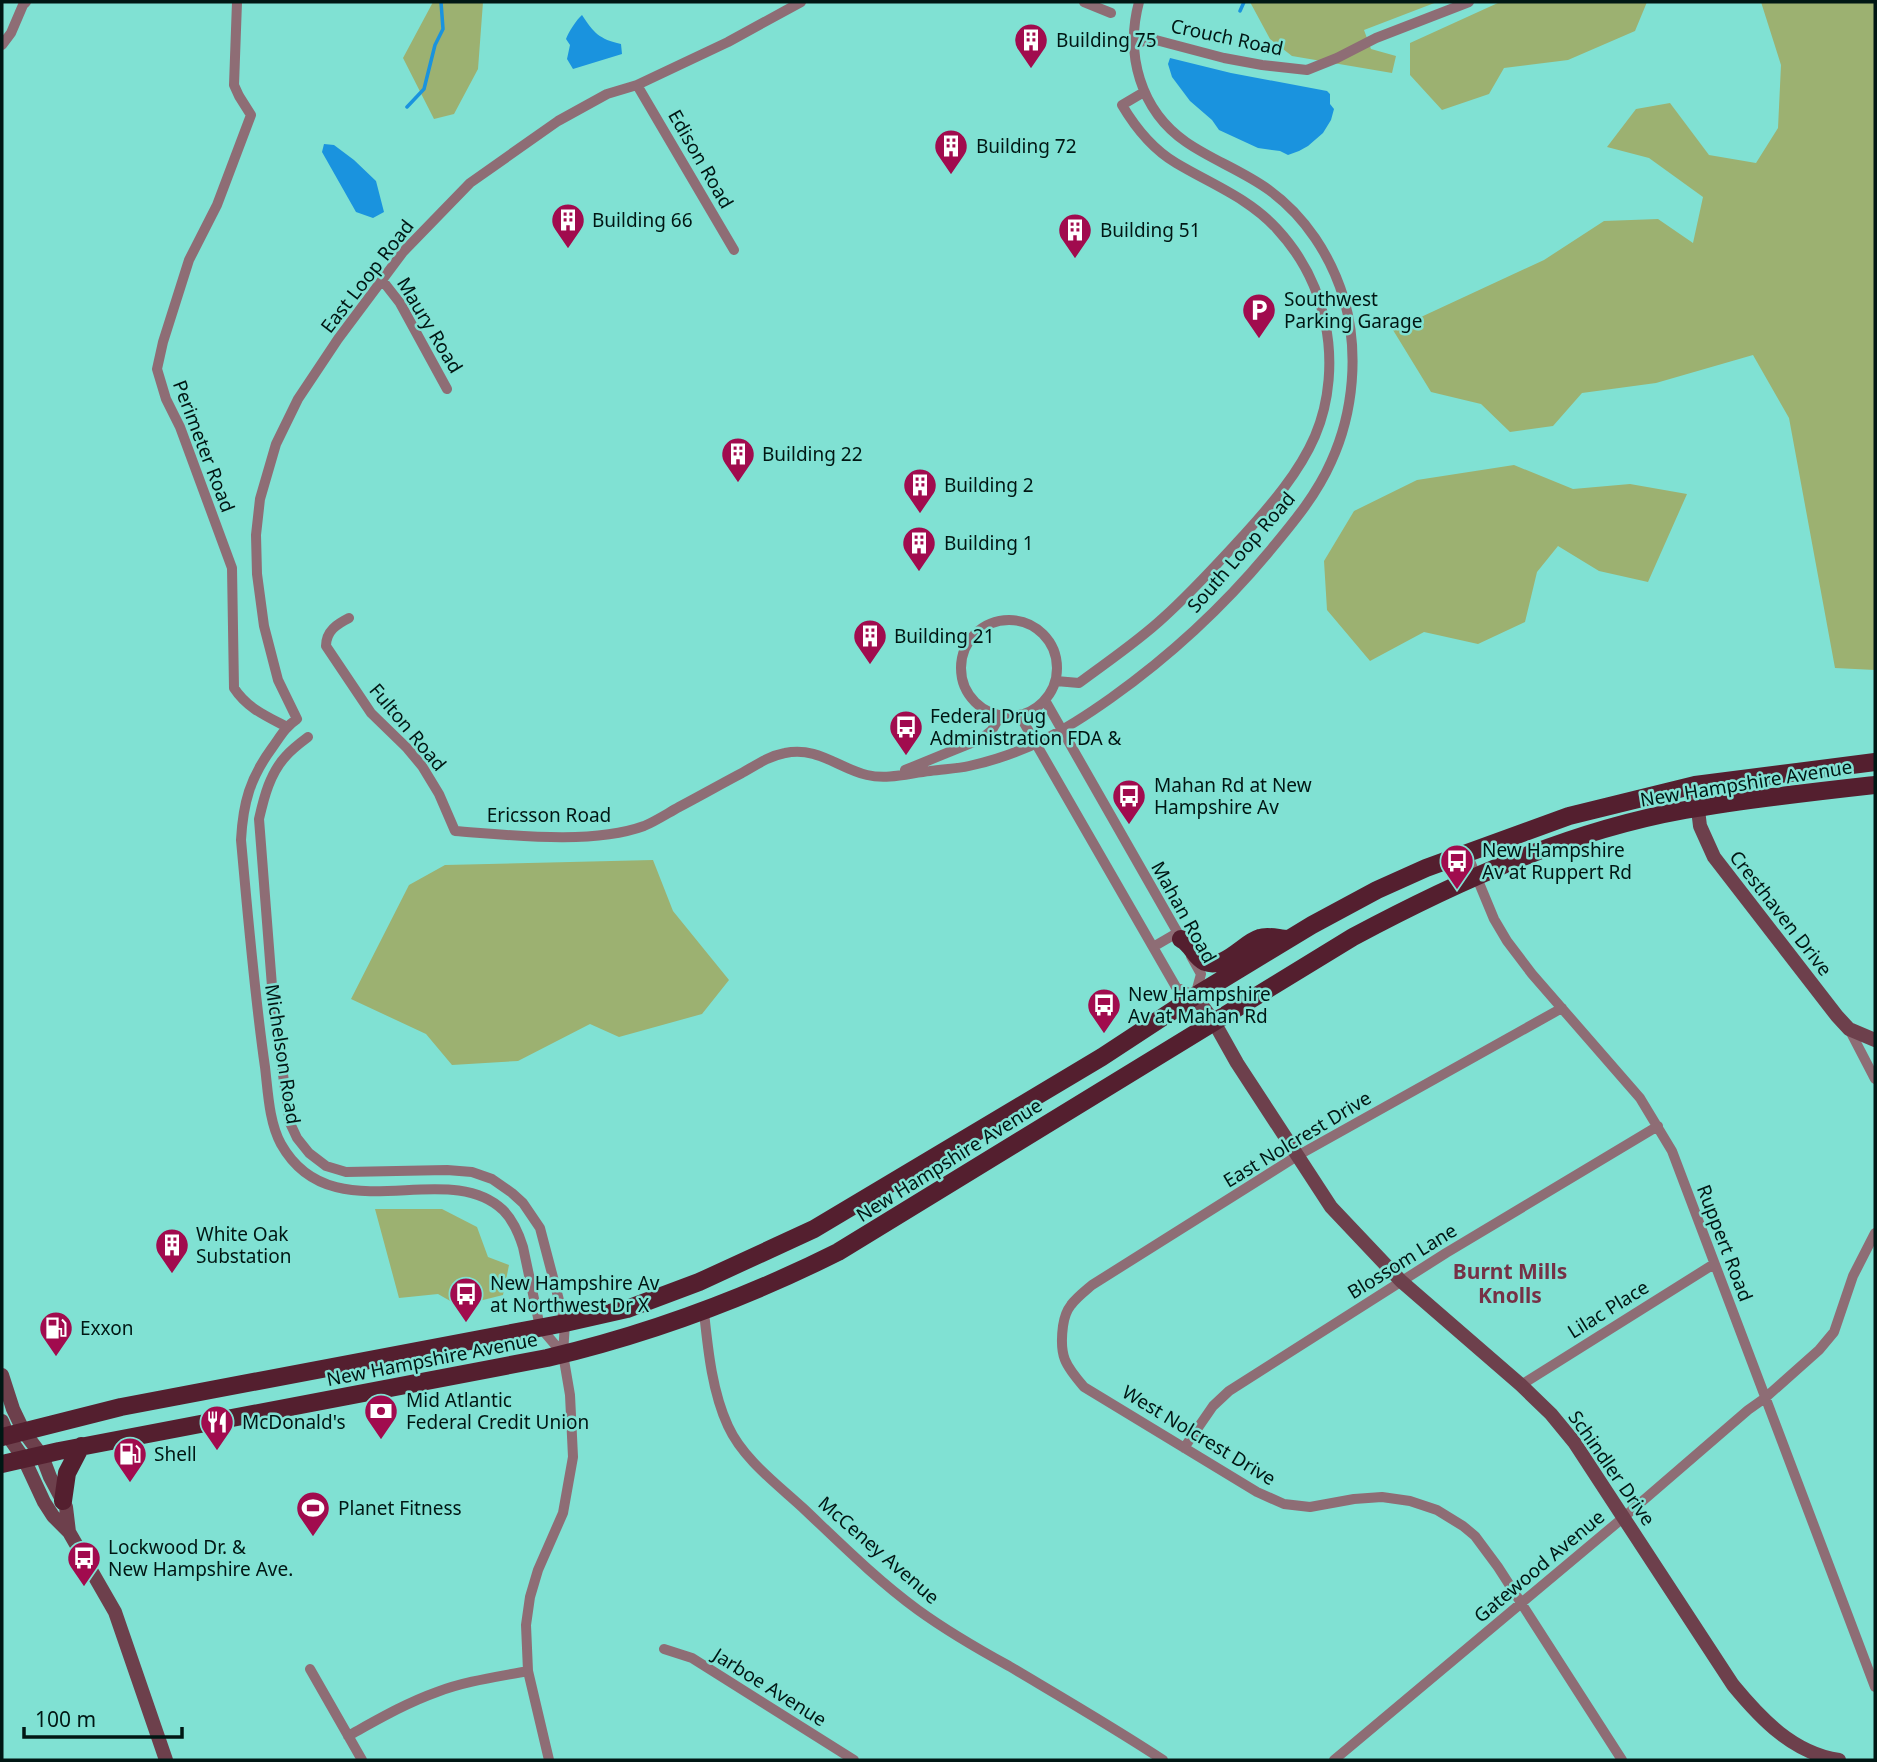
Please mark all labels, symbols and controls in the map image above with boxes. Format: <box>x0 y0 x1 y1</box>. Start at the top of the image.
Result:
street label: Crouch Road <box>1168 12 1286 62</box>
building icon: Building 75 <box>1012 21 1050 70</box>
place label: Building 75 <box>1056 27 1157 53</box>
street label: Edison Road <box>662 105 740 213</box>
building icon: Building 72 <box>932 127 970 176</box>
place label: Building 72 <box>976 133 1077 159</box>
building icon: Building 66 <box>549 201 587 250</box>
place label: Building 66 <box>592 207 693 233</box>
building icon: Building 51 <box>1056 211 1094 260</box>
street label: East Loop Road <box>314 214 420 338</box>
place label: Building 51 <box>1100 217 1201 243</box>
street label: Maury Road <box>391 272 469 378</box>
place label: Southwest Parking Garage <box>1284 286 1422 334</box>
parking icon: Southwest Parking Garage <box>1240 291 1278 340</box>
street label: Perimeter Road <box>167 376 241 516</box>
building icon: Building 22 <box>719 435 757 484</box>
place label: Building 22 <box>762 441 863 467</box>
building icon: Building 2 <box>901 466 939 515</box>
place label: Building 2 <box>944 472 1034 498</box>
street label: South Loop Road <box>1181 486 1301 618</box>
building icon: Building 1 <box>900 524 938 573</box>
place label: Building 1 <box>944 530 1034 556</box>
building icon: Building 21 <box>851 617 889 666</box>
place label: Building 21 <box>894 623 995 649</box>
street label: Fulton Road <box>364 678 452 776</box>
place label: Federal Drug Administration FDA & <box>930 703 1122 751</box>
bus stop icon: Federal Drug Administration FDA & <box>887 708 925 757</box>
street label: New Hampshire Avenue <box>1638 753 1854 813</box>
place label: Mahan Rd at New Hampshire Av <box>1154 772 1312 820</box>
bus stop icon: Mahan Rd at New Hampshire Av <box>1110 777 1148 826</box>
street label: Ericsson Road <box>487 802 611 828</box>
place label: New Hampshire Av at Ruppert Rd <box>1482 837 1632 885</box>
bus stop icon: New Hampshire Av at Ruppert Rd <box>1438 842 1476 891</box>
street label: Cresthaven Drive <box>1724 845 1838 981</box>
street label: Mahan Road <box>1145 856 1223 968</box>
place label: New Hampshire Av at Mahan Rd <box>1128 981 1271 1029</box>
street label: Michelson Road <box>259 982 307 1126</box>
bus stop icon: New Hampshire Av at Mahan Rd <box>1085 986 1123 1035</box>
street label: East Nolcrest Drive <box>1218 1085 1376 1193</box>
street label: New Hampshire Avenue <box>851 1092 1047 1228</box>
street label: Ruppert Road <box>1691 1181 1759 1305</box>
street label: Blossom Lane <box>1342 1217 1462 1305</box>
place label: White Oak Substation <box>196 1221 291 1269</box>
building icon: White Oak Substation <box>153 1226 191 1275</box>
district label: Burnt Mills Knolls <box>1453 1257 1567 1309</box>
place label: New Hampshire Av at Northwest Dr X <box>490 1270 660 1318</box>
street label: Lilac Place <box>1562 1274 1654 1344</box>
bus stop icon: New Hampshire Av at Northwest Dr X <box>447 1275 485 1324</box>
fuel station icon: Exxon <box>37 1309 75 1358</box>
place label: Exxon <box>80 1315 134 1341</box>
street label: New Hampshire Avenue <box>324 1326 540 1392</box>
street label: West Nolcrest Drive <box>1117 1379 1281 1491</box>
place label: Mid Atlantic Federal Credit Union <box>406 1387 589 1435</box>
bank icon: Mid Atlantic Federal Credit Union <box>362 1392 400 1441</box>
restaurant icon: McDonald's <box>198 1403 236 1452</box>
street label: Schindler Drive <box>1563 1405 1661 1531</box>
place label: McDonald's <box>242 1409 346 1435</box>
fuel station icon: Shell <box>111 1435 149 1484</box>
place label: Shell <box>154 1441 197 1467</box>
sports icon: Planet Fitness <box>294 1489 332 1538</box>
street label: McCeney Avenue <box>813 1490 945 1610</box>
place label: Planet Fitness <box>338 1495 462 1521</box>
street label: Gatewood Avenue <box>1468 1504 1610 1628</box>
place label: Lockwood Dr. & New Hampshire Ave. <box>108 1534 293 1582</box>
bus stop icon: Lockwood Dr. & New Hampshire Ave. <box>65 1539 103 1588</box>
street label: Jarboe Avenue <box>707 1641 832 1732</box>
scale bar <box>24 1696 182 1740</box>
text: 100 m <box>35 1705 96 1733</box>

